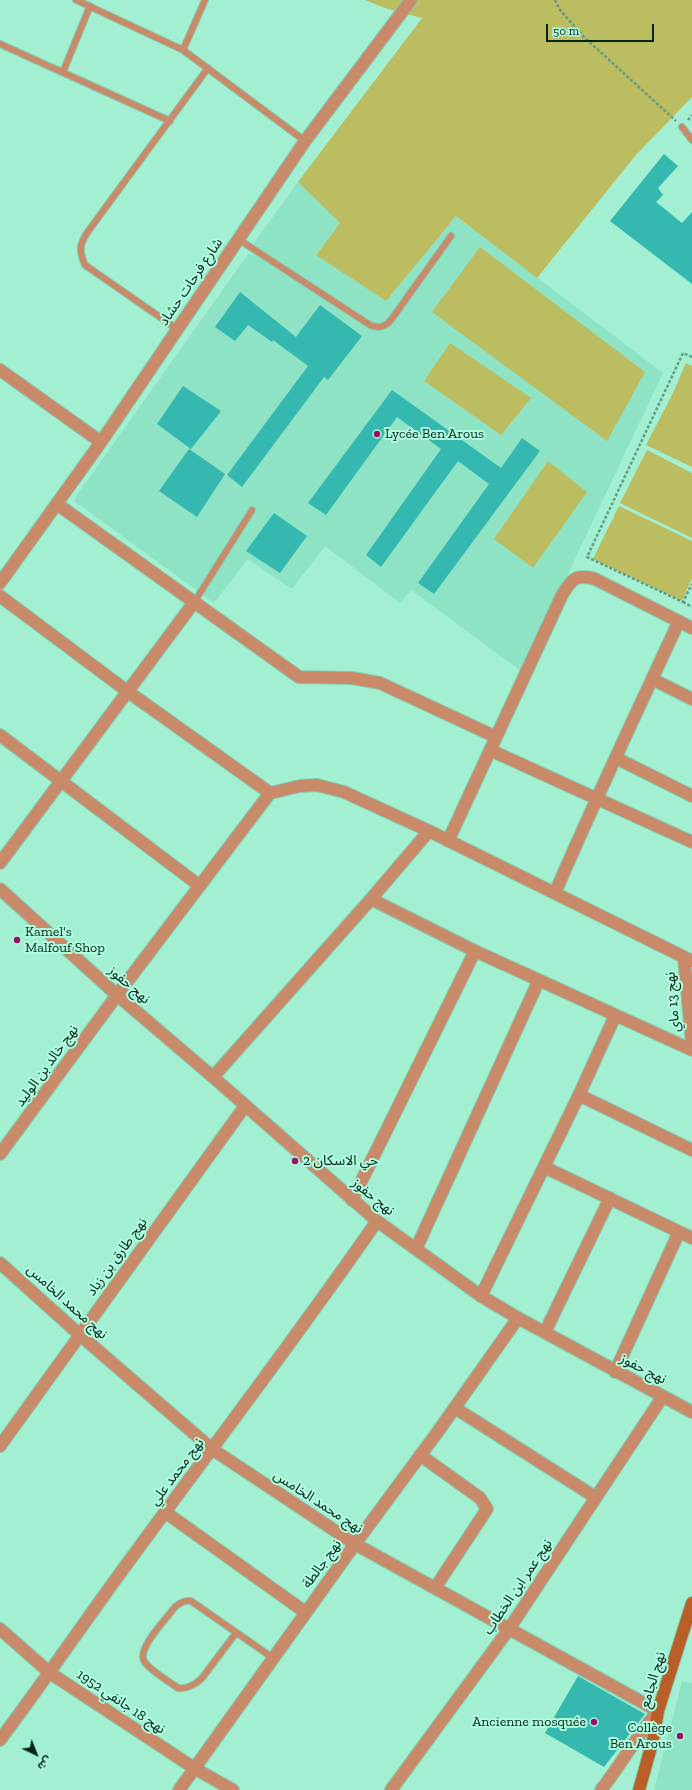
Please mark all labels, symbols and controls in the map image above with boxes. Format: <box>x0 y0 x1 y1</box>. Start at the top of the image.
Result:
scale bar <box>548 16 656 42</box>
text: 50 m <box>553 24 579 38</box>
street label: شارع فرحات حشاد <box>156 235 226 329</box>
place label: Lycée Ben Arous <box>385 426 484 442</box>
marker: Lycée Ben Arous <box>372 429 382 439</box>
place label: Kamel's Malfouf Shop <box>25 924 105 956</box>
marker: Kamel's Malfouf Shop <box>12 935 22 945</box>
street label: نهج حفوز <box>105 962 153 1008</box>
street label: نهج 13 ماي <box>662 971 684 1033</box>
street label: نهج خالد بن الوليد <box>12 1022 82 1110</box>
place label: حي الاسكان 2 <box>303 1153 378 1169</box>
marker: حي الاسكان 2 <box>290 1156 300 1166</box>
street label: نهج حفوز <box>348 1175 398 1219</box>
street label: نهج طارق بن زياد <box>83 1215 151 1299</box>
street label: نهج محمد الخامس <box>23 1261 111 1343</box>
street label: نهج حفوز <box>617 1350 669 1388</box>
street label: نهج محمد علي <box>146 1435 208 1509</box>
street label: نهج محمد الخامس <box>270 1467 366 1537</box>
street label: نهج جالطة <box>299 1536 345 1592</box>
street label: نهج عمر ابن الخطاب <box>480 1536 556 1638</box>
street label: نهج الجامع <box>637 1650 669 1710</box>
street label: نهج 18 جانفي 1952 <box>74 1666 168 1738</box>
place label: Ancienne mosquée <box>472 1714 586 1730</box>
marker: Ancienne mosquée <box>589 1717 599 1727</box>
place label: Collège Ben Arous <box>610 1720 672 1752</box>
marker: Collège Ben Arous <box>675 1731 685 1741</box>
north arrow <box>16 1734 56 1774</box>
text: ش <box>35 1753 54 1773</box>

